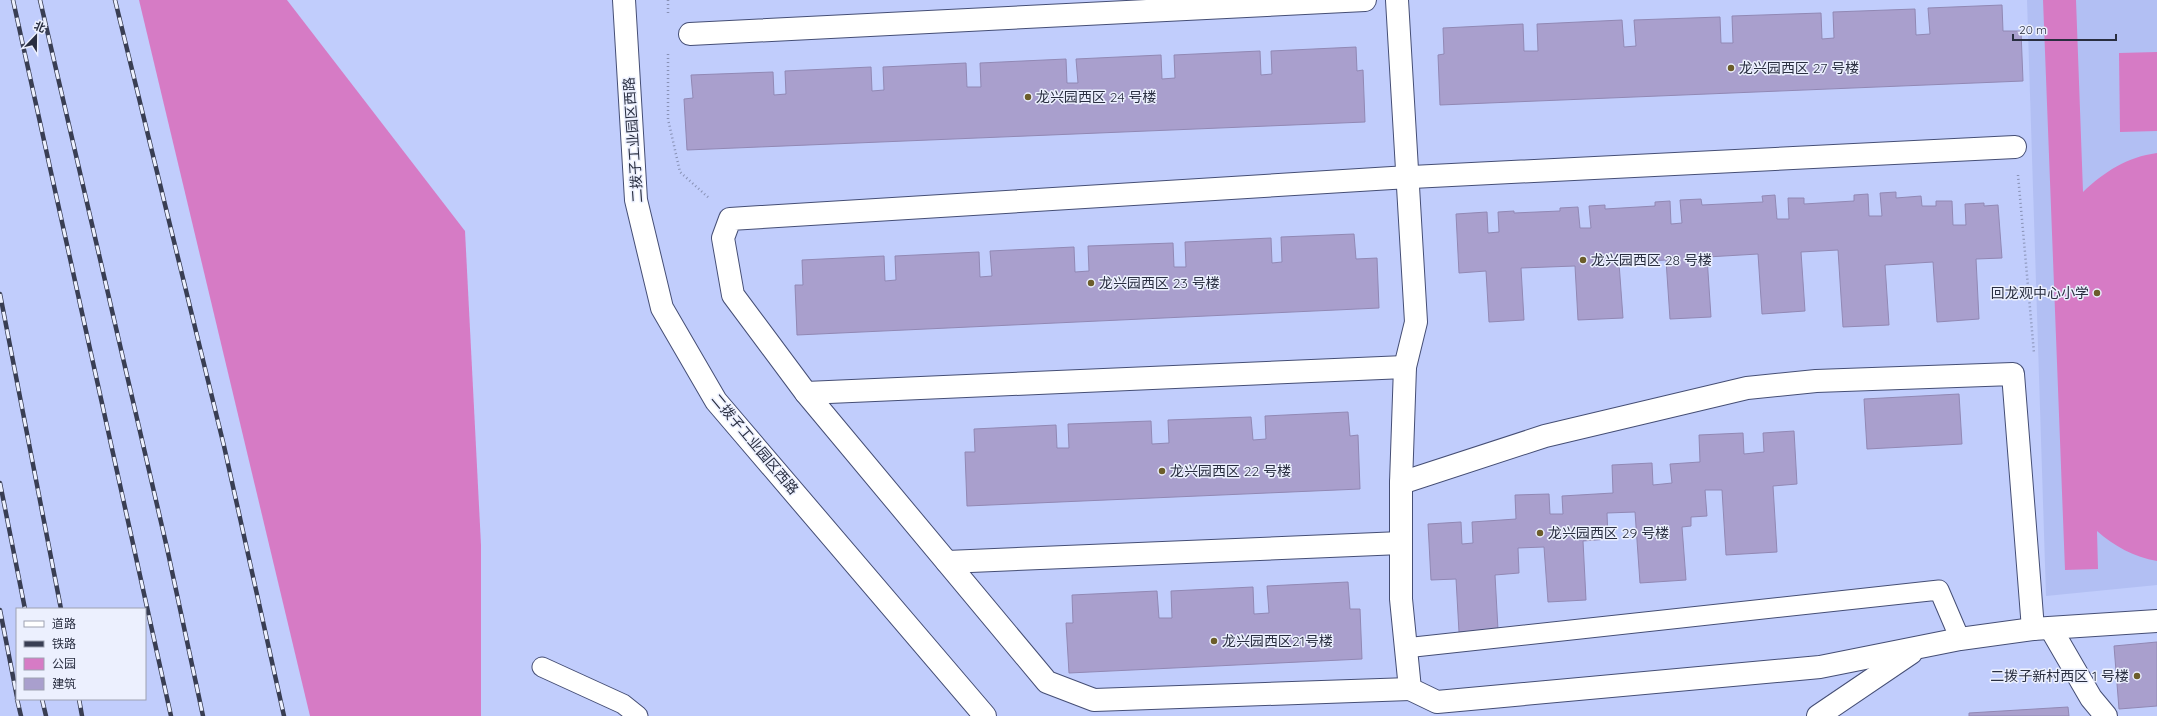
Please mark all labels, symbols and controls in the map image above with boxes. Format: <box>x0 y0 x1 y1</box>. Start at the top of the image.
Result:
north arrow <box>16 16 56 56</box>
scale bar <box>2013 16 2116 42</box>
text: 北 <box>32 18 47 35</box>
text: 20 m <box>2019 22 2047 37</box>
place label: 龙兴园西区 27 号楼 <box>1739 59 1859 77</box>
marker: 龙兴园西区 27 号楼 <box>1726 63 1736 73</box>
street label: 二拨子工业园区西路 <box>620 77 646 203</box>
place label: 龙兴园西区 24 号楼 <box>1036 88 1157 106</box>
marker: 龙兴园西区 24 号楼 <box>1023 92 1033 102</box>
place label: 龙兴园西区 28 号楼 <box>1591 251 1712 269</box>
marker: 龙兴园西区 28 号楼 <box>1578 255 1588 265</box>
place label: 龙兴园西区 23 号楼 <box>1099 274 1220 292</box>
marker: 龙兴园西区 23 号楼 <box>1086 278 1096 288</box>
place label: 回龙观中心小学 <box>1991 284 2089 302</box>
marker: 回龙观中心小学 <box>2092 288 2102 298</box>
street label: 二拨子工业园区西路 <box>708 390 802 498</box>
place label: 龙兴园西区 22 号楼 <box>1170 462 1291 480</box>
marker: 龙兴园西区 22 号楼 <box>1157 466 1167 476</box>
place label: 龙兴园西区 29 号楼 <box>1548 524 1669 542</box>
marker: 龙兴园西区 29 号楼 <box>1535 528 1545 538</box>
legend <box>16 608 146 700</box>
text: 道路 <box>52 616 76 631</box>
place label: 龙兴园西区21号楼 <box>1222 632 1333 650</box>
text: 铁路 <box>52 636 76 651</box>
marker: 龙兴园西区21号楼 <box>1209 636 1219 646</box>
text: 公园 <box>52 656 76 671</box>
place label: 二拨子新村西区 1 号楼 <box>1990 667 2129 685</box>
marker: 二拨子新村西区 1 号楼 <box>2132 671 2142 681</box>
text: 建筑 <box>52 676 76 691</box>

